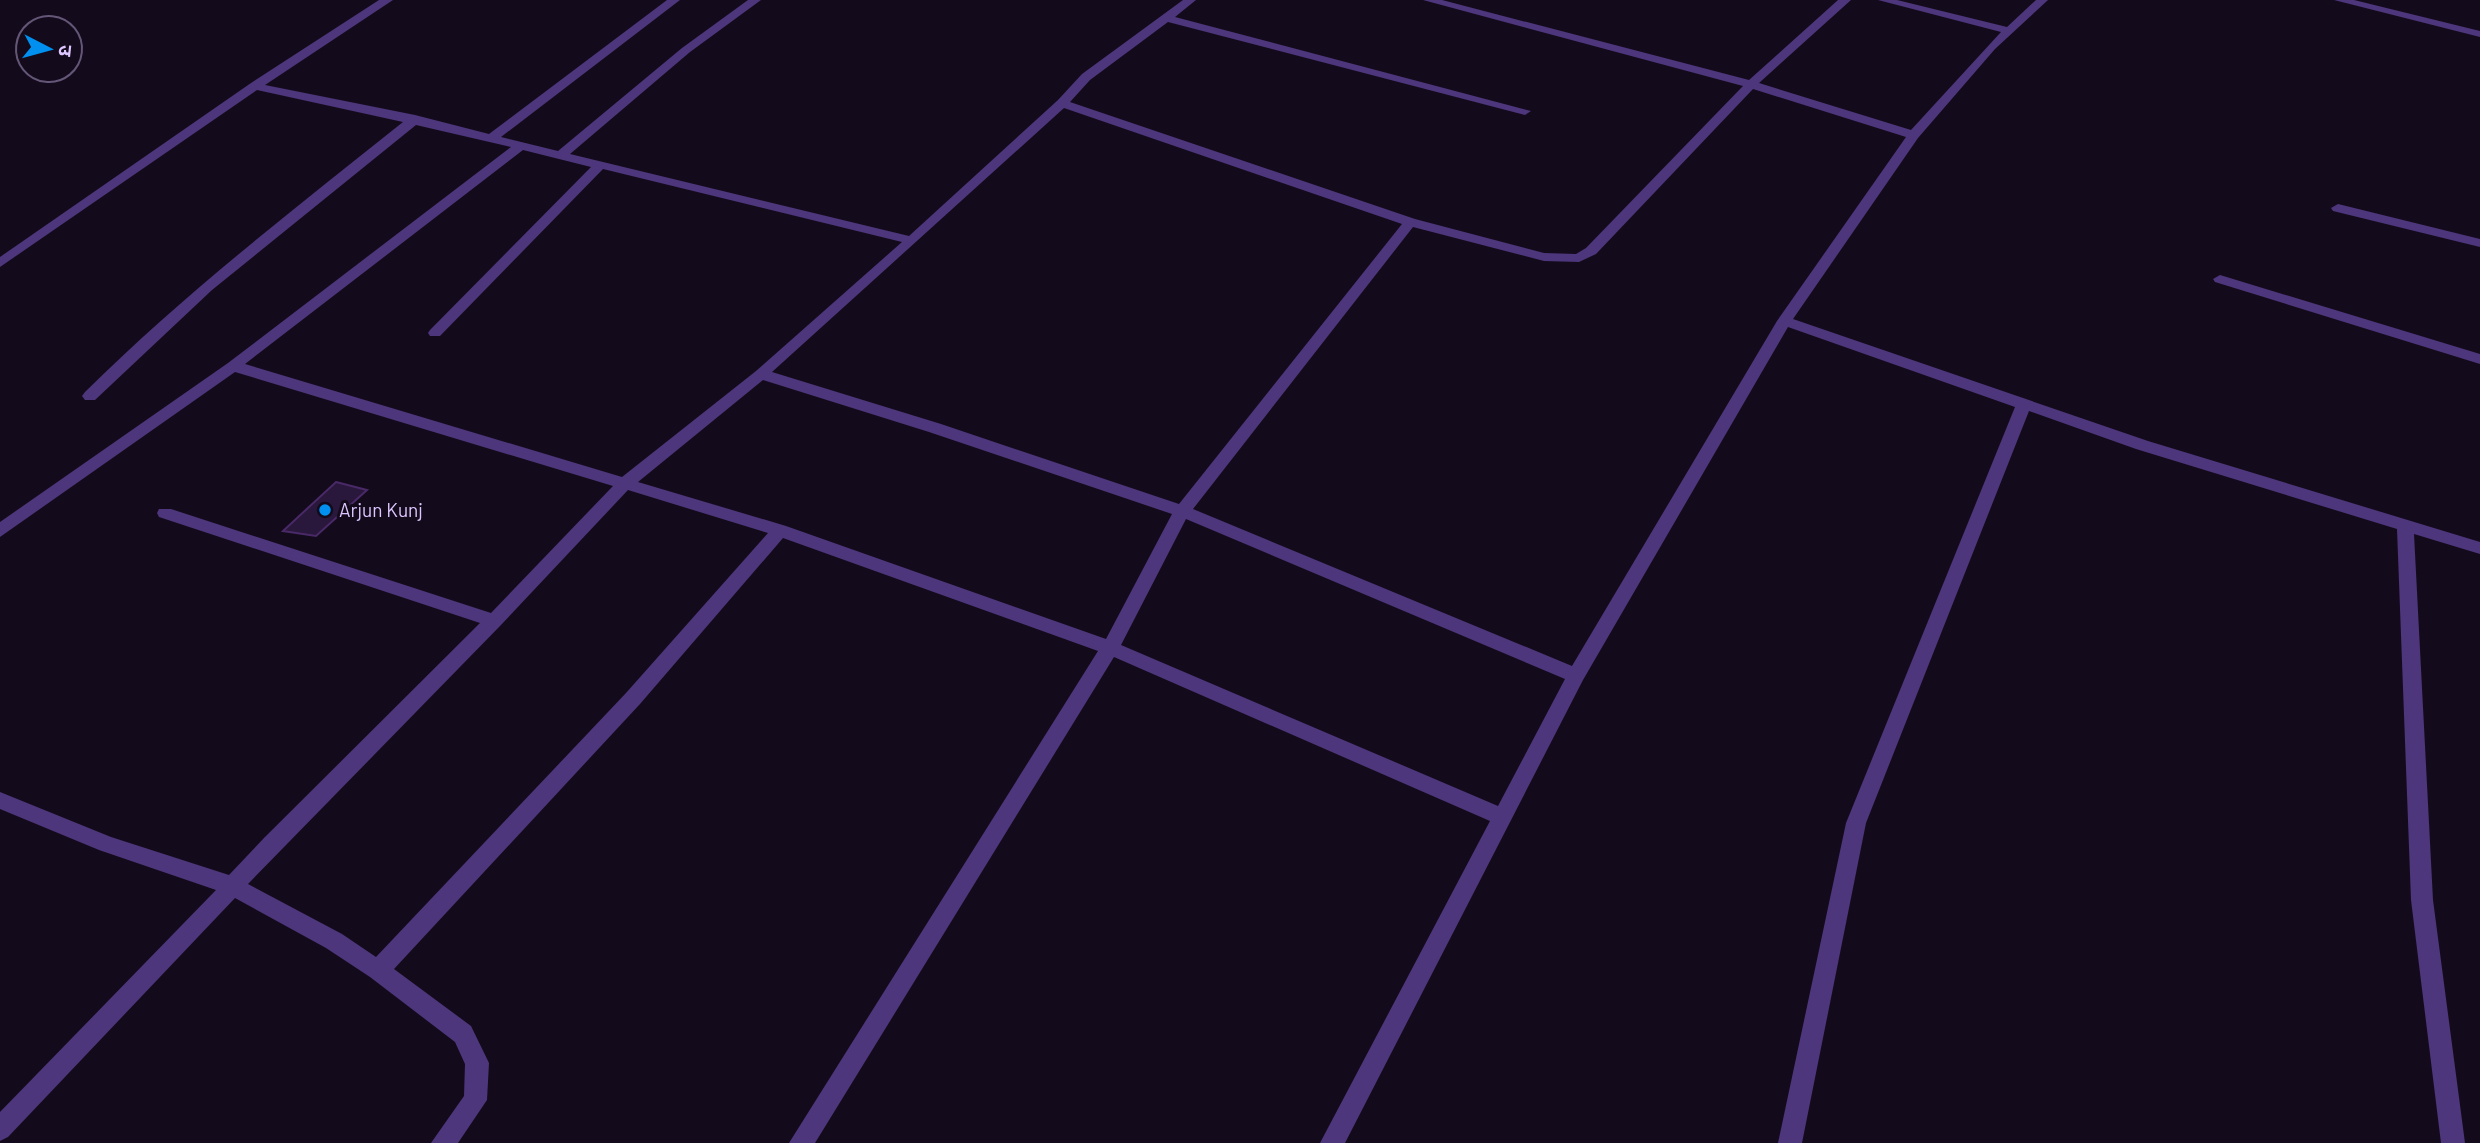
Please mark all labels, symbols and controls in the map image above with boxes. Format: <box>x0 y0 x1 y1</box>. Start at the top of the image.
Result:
north arrow <box>14 14 84 84</box>
text: उ <box>54 44 78 58</box>
place label: Arjun Kunj <box>339 498 423 521</box>
marker: Arjun Kunj <box>317 502 333 518</box>

